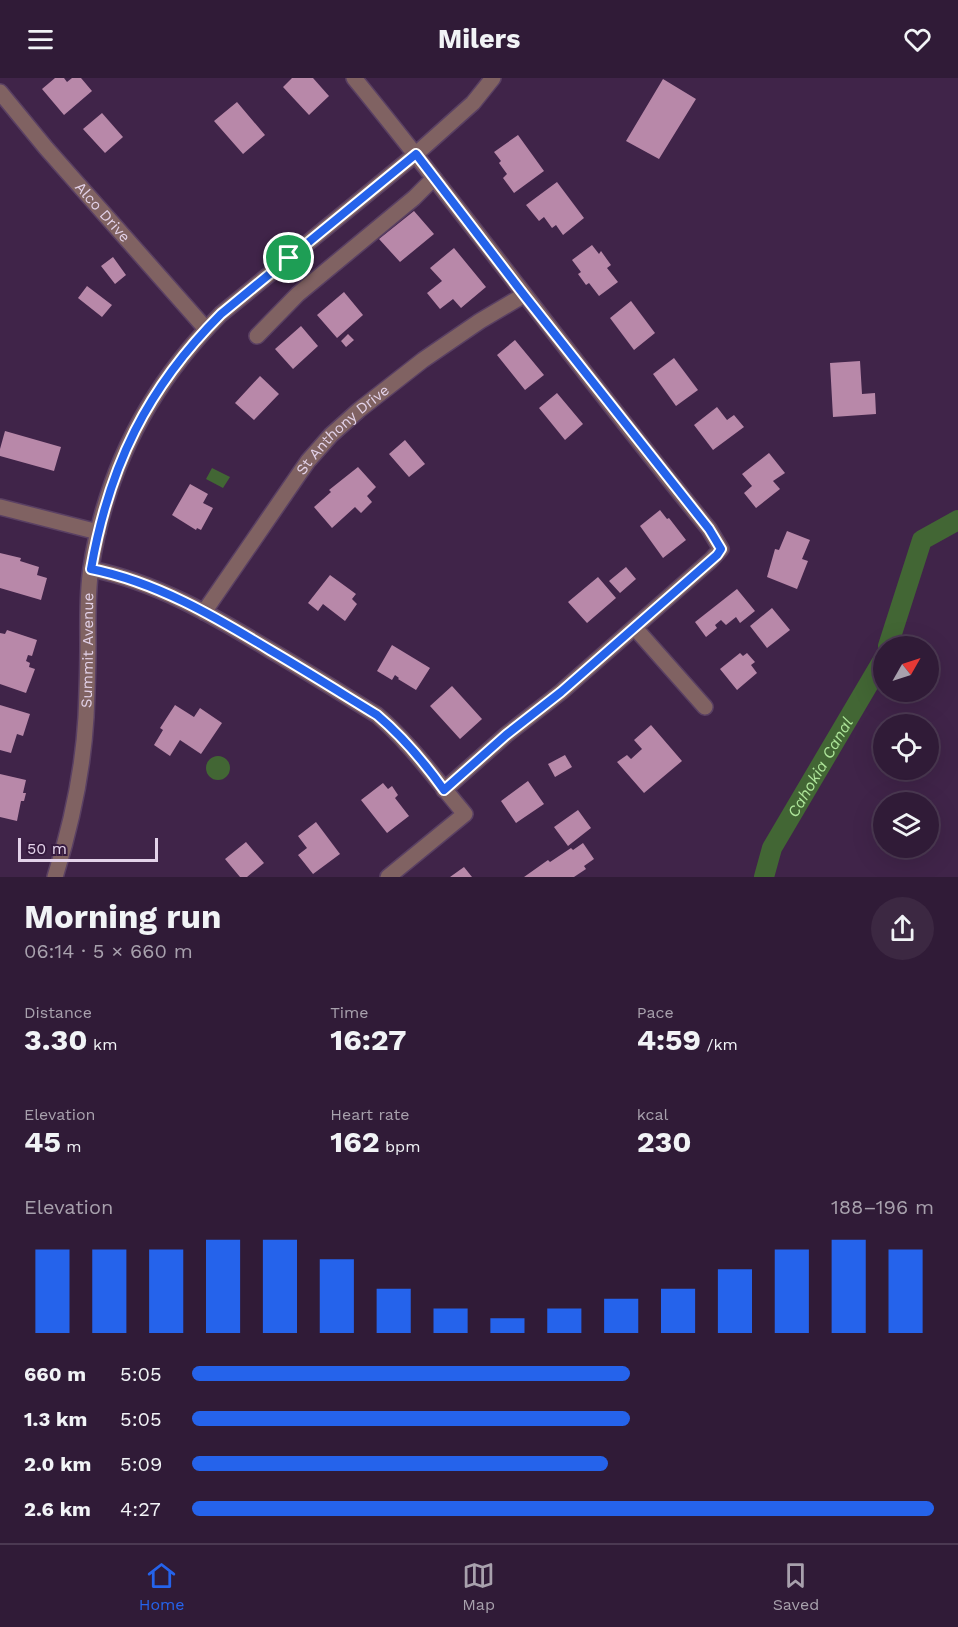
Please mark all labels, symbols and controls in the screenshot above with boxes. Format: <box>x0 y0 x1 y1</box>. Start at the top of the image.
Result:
icon: menu <box>24 23 57 56</box>
text: Milers <box>438 23 520 55</box>
icon: heart <box>901 23 934 56</box>
street label: Alco Drive <box>71 178 134 246</box>
pin <box>263 232 314 283</box>
icon: arrive <box>272 241 305 274</box>
street label: St Anthony Drive <box>292 381 393 478</box>
street label: Summit Avenue <box>77 592 97 708</box>
north arrow <box>873 636 939 702</box>
map controls <box>873 636 939 858</box>
water label: Cahokia Canal <box>783 714 857 820</box>
button: locate <box>873 714 939 780</box>
button: layers <box>873 792 939 858</box>
scale bar <box>18 835 158 863</box>
text: 50 m <box>27 839 67 858</box>
text: Morning run <box>24 897 221 936</box>
button: share <box>871 897 934 960</box>
text: 06:14 · 5 × 660 m <box>24 939 193 963</box>
text: Distance <box>24 1003 92 1022</box>
text: Time <box>330 1003 368 1022</box>
text: Pace <box>637 1003 674 1022</box>
text: 3.30 <box>24 1022 88 1057</box>
text: 16:27 <box>330 1022 406 1057</box>
text: 4:59 <box>637 1022 701 1057</box>
text: km <box>88 1035 117 1054</box>
text: /km <box>701 1035 738 1054</box>
text: Elevation <box>24 1105 95 1124</box>
text: Heart rate <box>330 1105 409 1124</box>
text: kcal <box>637 1105 668 1124</box>
text: 45 <box>24 1124 61 1159</box>
text: 162 <box>330 1124 380 1159</box>
text: 230 <box>637 1124 692 1159</box>
text: m <box>61 1137 82 1156</box>
text: bpm <box>380 1137 420 1156</box>
text: Elevation <box>24 1195 113 1219</box>
text: 188–196 m <box>831 1195 934 1219</box>
text: 660 m <box>24 1362 86 1386</box>
text: 5:05 <box>120 1362 162 1386</box>
text: 1.3 km <box>24 1407 87 1431</box>
text: 5:05 <box>120 1407 162 1431</box>
text: 2.0 km <box>24 1452 91 1476</box>
text: 5:09 <box>120 1452 162 1476</box>
text: 2.6 km <box>24 1497 91 1521</box>
text: 4:27 <box>120 1497 161 1521</box>
tab: Home <box>139 1559 185 1614</box>
tab: Map <box>462 1559 495 1614</box>
tab: Saved <box>773 1559 819 1614</box>

